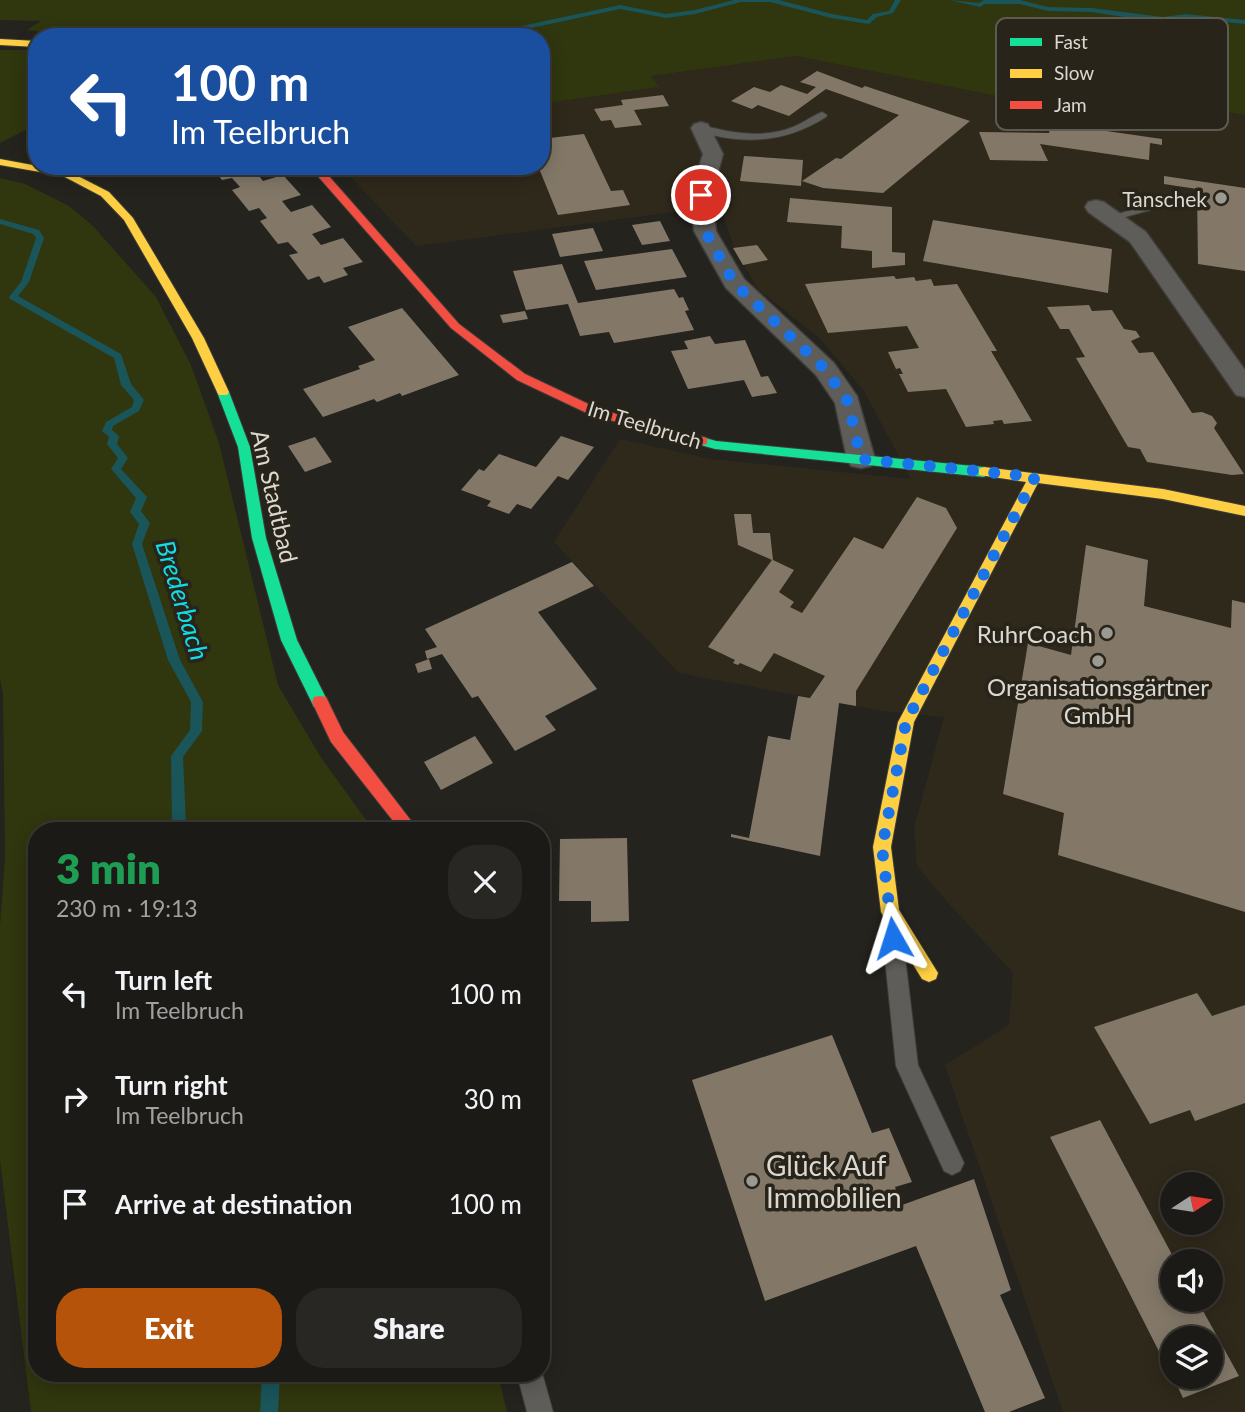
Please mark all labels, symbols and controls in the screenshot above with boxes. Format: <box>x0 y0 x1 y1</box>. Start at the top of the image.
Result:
legend <box>996 18 1228 130</box>
text: Fast <box>1054 30 1088 53</box>
text: 100 m <box>171 53 309 111</box>
icon: left <box>56 56 147 147</box>
text: Slow <box>1054 61 1094 84</box>
text: Jam <box>1054 93 1087 116</box>
text: Im Teelbruch <box>171 112 350 151</box>
pin <box>671 165 731 225</box>
icon: arrive <box>682 176 720 214</box>
place label: Tanschek <box>1122 186 1207 211</box>
marker: Tanschek <box>1213 190 1229 206</box>
street label: Im Teelbruch <box>585 395 705 453</box>
street label: Am Stadtbad <box>246 427 304 565</box>
water label: Brederbach <box>150 536 216 664</box>
place label: RuhrCoach <box>977 619 1093 648</box>
marker: RuhrCoach <box>1099 625 1115 641</box>
marker: Organisationsgärtner GmbH <box>1090 653 1106 669</box>
place label: Organisationsgärtner GmbH <box>987 672 1209 729</box>
text: 3 min <box>56 843 161 893</box>
button: close <box>448 845 522 919</box>
text: 230 m · 19:13 <box>56 894 198 922</box>
position arrow <box>856 901 930 975</box>
text: Turn left <box>115 964 212 996</box>
icon: left <box>56 975 94 1013</box>
text: 100 m <box>449 978 522 1010</box>
text: Im Teelbruch <box>115 996 244 1024</box>
text: Turn right <box>115 1069 228 1101</box>
icon: right <box>56 1080 94 1118</box>
text: 30 m <box>464 1083 522 1115</box>
text: Im Teelbruch <box>115 1101 244 1129</box>
place label: Glück Auf Immobilien <box>766 1148 902 1214</box>
north arrow <box>1160 1172 1223 1236</box>
map controls <box>1160 1172 1223 1389</box>
marker: Glück Auf Immobilien <box>744 1173 760 1189</box>
icon: arrive <box>56 1185 94 1223</box>
text: Arrive at destination <box>115 1188 352 1220</box>
text: 100 m <box>449 1188 522 1220</box>
button: sound <box>1160 1249 1223 1312</box>
button: Exit <box>56 1288 282 1368</box>
button: Share <box>296 1288 522 1368</box>
button: layers <box>1160 1326 1223 1389</box>

